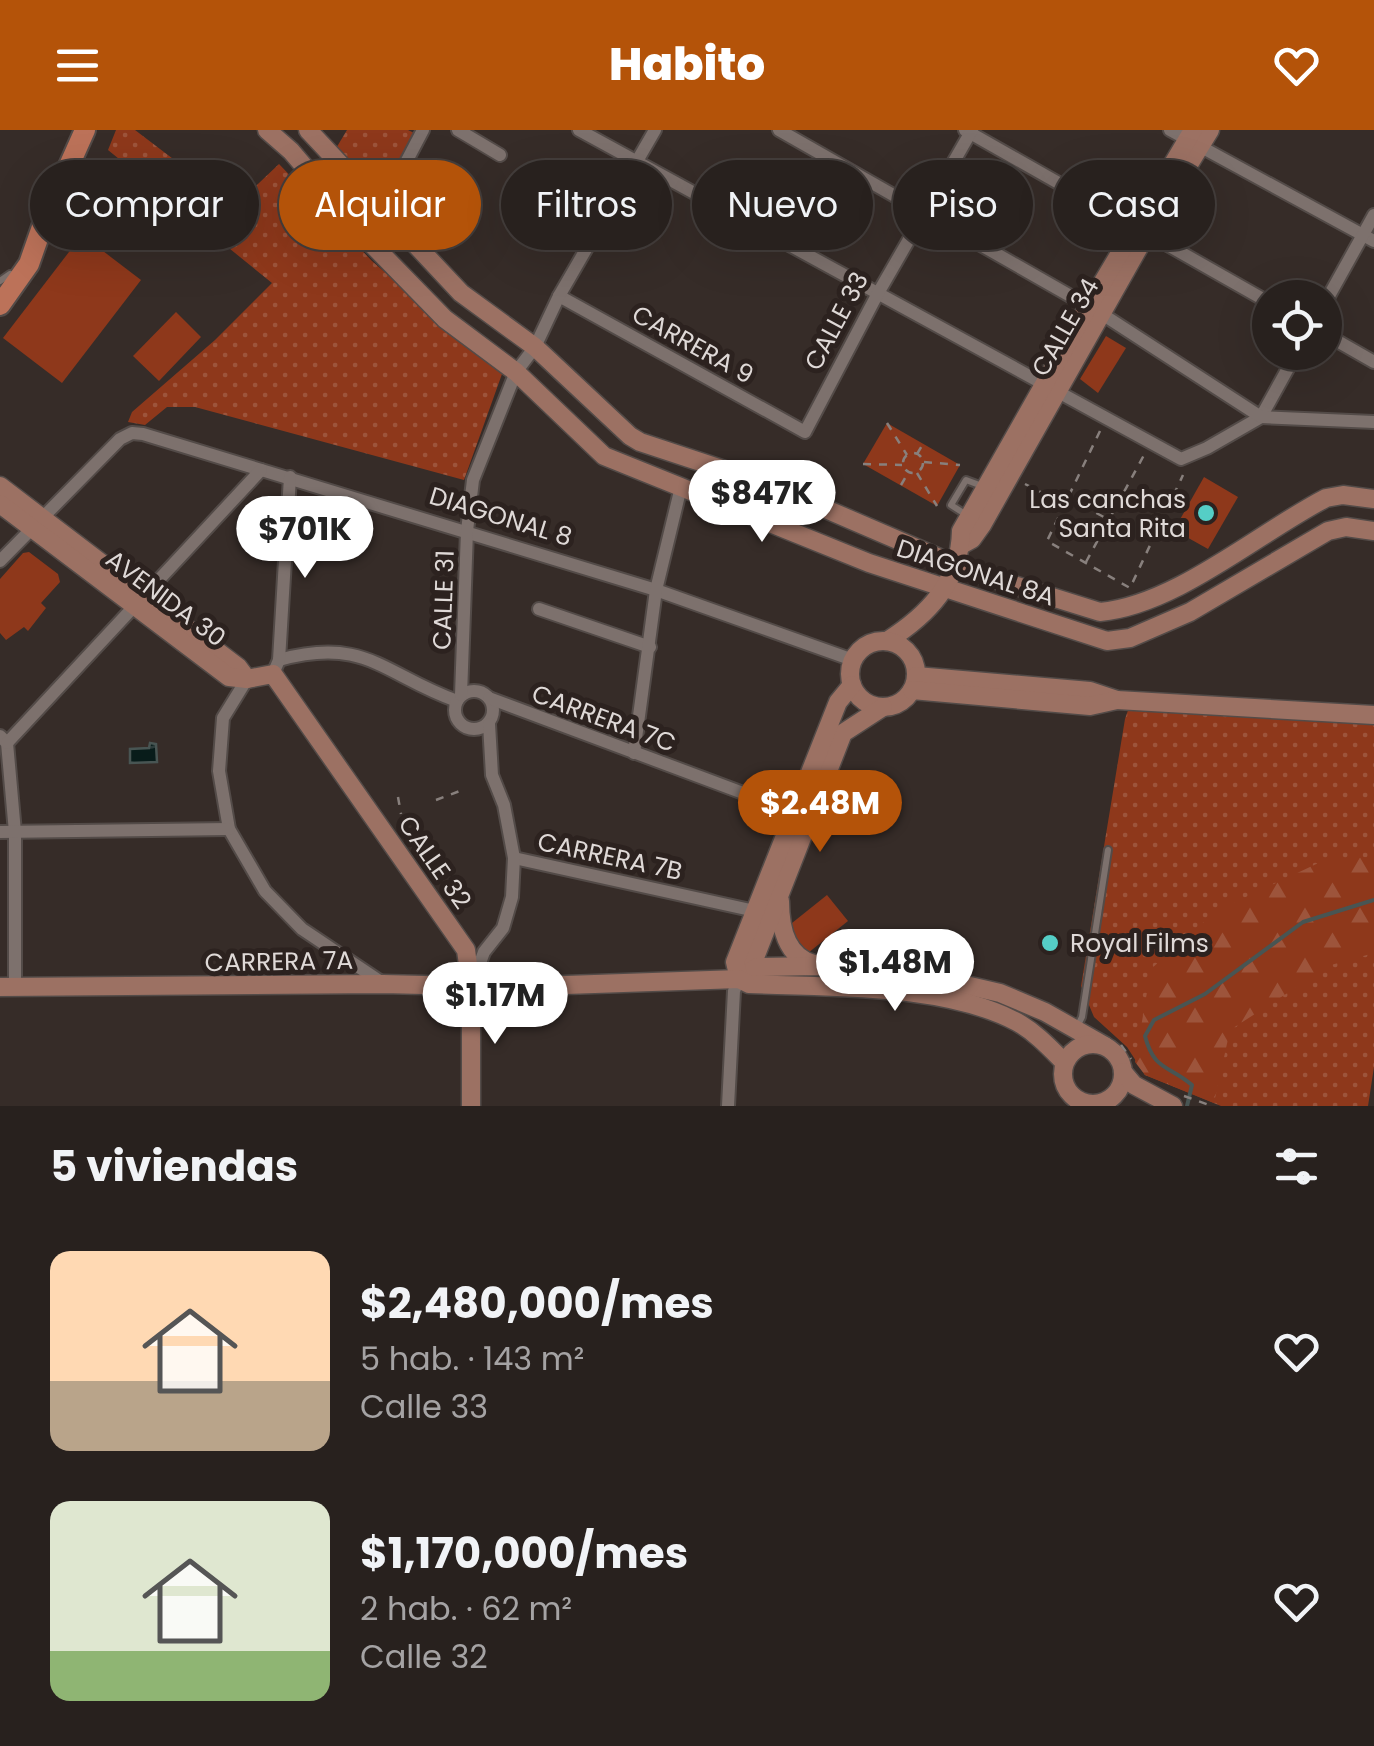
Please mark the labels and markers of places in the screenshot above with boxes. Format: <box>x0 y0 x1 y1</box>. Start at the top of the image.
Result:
pin: $847K <box>692 460 832 545</box>
place label: Las canchas Santa Rita <box>1029 482 1186 546</box>
pin: $701K <box>235 496 375 581</box>
marker: Las canchas Santa Rita <box>1195 502 1217 524</box>
pin: $2.48M <box>739 770 901 855</box>
place label: Royal Films <box>1070 926 1209 961</box>
pin: $1.48M <box>814 929 976 1014</box>
marker: Royal Films <box>1039 932 1061 954</box>
pin: $1.17M <box>414 962 576 1047</box>

